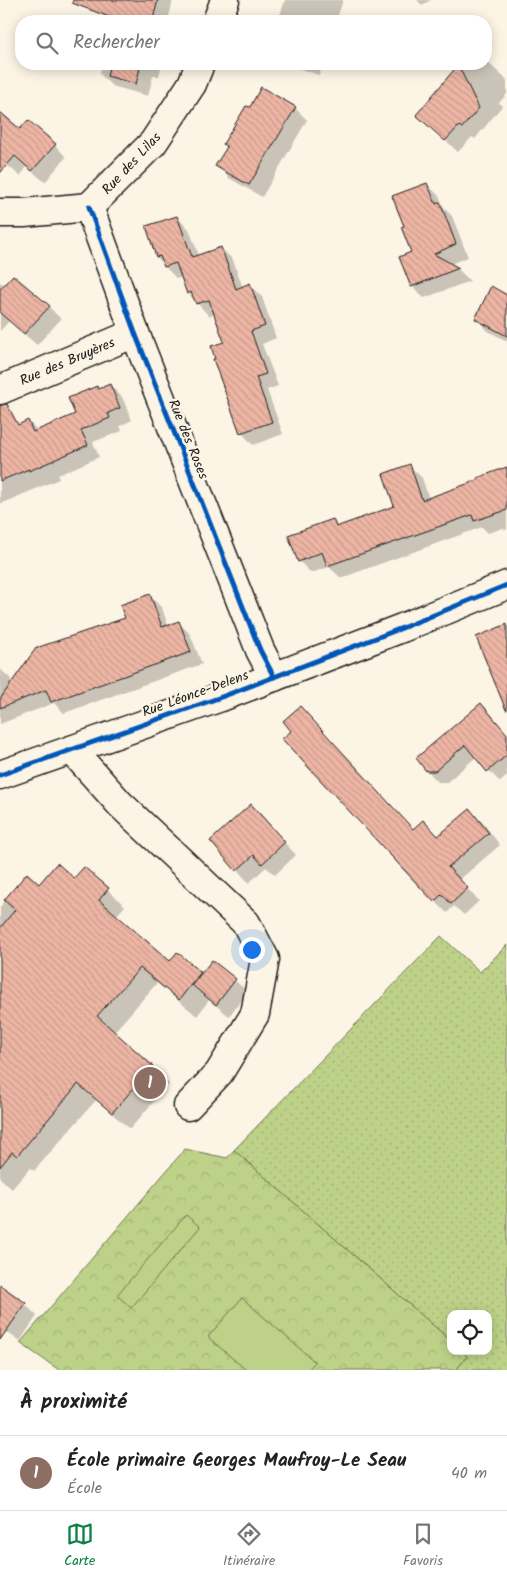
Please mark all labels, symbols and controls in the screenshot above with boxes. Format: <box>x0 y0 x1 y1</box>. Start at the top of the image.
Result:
search box <box>15 15 492 70</box>
text: Rechercher <box>73 28 160 58</box>
icon: search <box>33 29 61 57</box>
street label: Rue des Lilas <box>97 127 167 200</box>
street label: Rue des Bruyères <box>16 332 118 392</box>
street label: Rue des Roses <box>162 396 214 483</box>
street label: Rue Léonce-Delens <box>139 664 252 723</box>
your location <box>239 937 265 963</box>
pin: 1 <box>134 1064 166 1102</box>
map controls <box>447 1310 492 1355</box>
button: locate <box>447 1310 492 1355</box>
text: À proximité <box>20 1386 127 1419</box>
text: École primaire Georges Maufroy-Le Seau <box>67 1446 406 1476</box>
text: 1 <box>34 1461 38 1486</box>
text: 40 m <box>451 1461 487 1486</box>
text: École <box>67 1476 102 1501</box>
tab: Carte <box>64 1520 95 1572</box>
tab: Itinéraire <box>223 1520 275 1572</box>
tab: Favoris <box>403 1520 443 1572</box>

